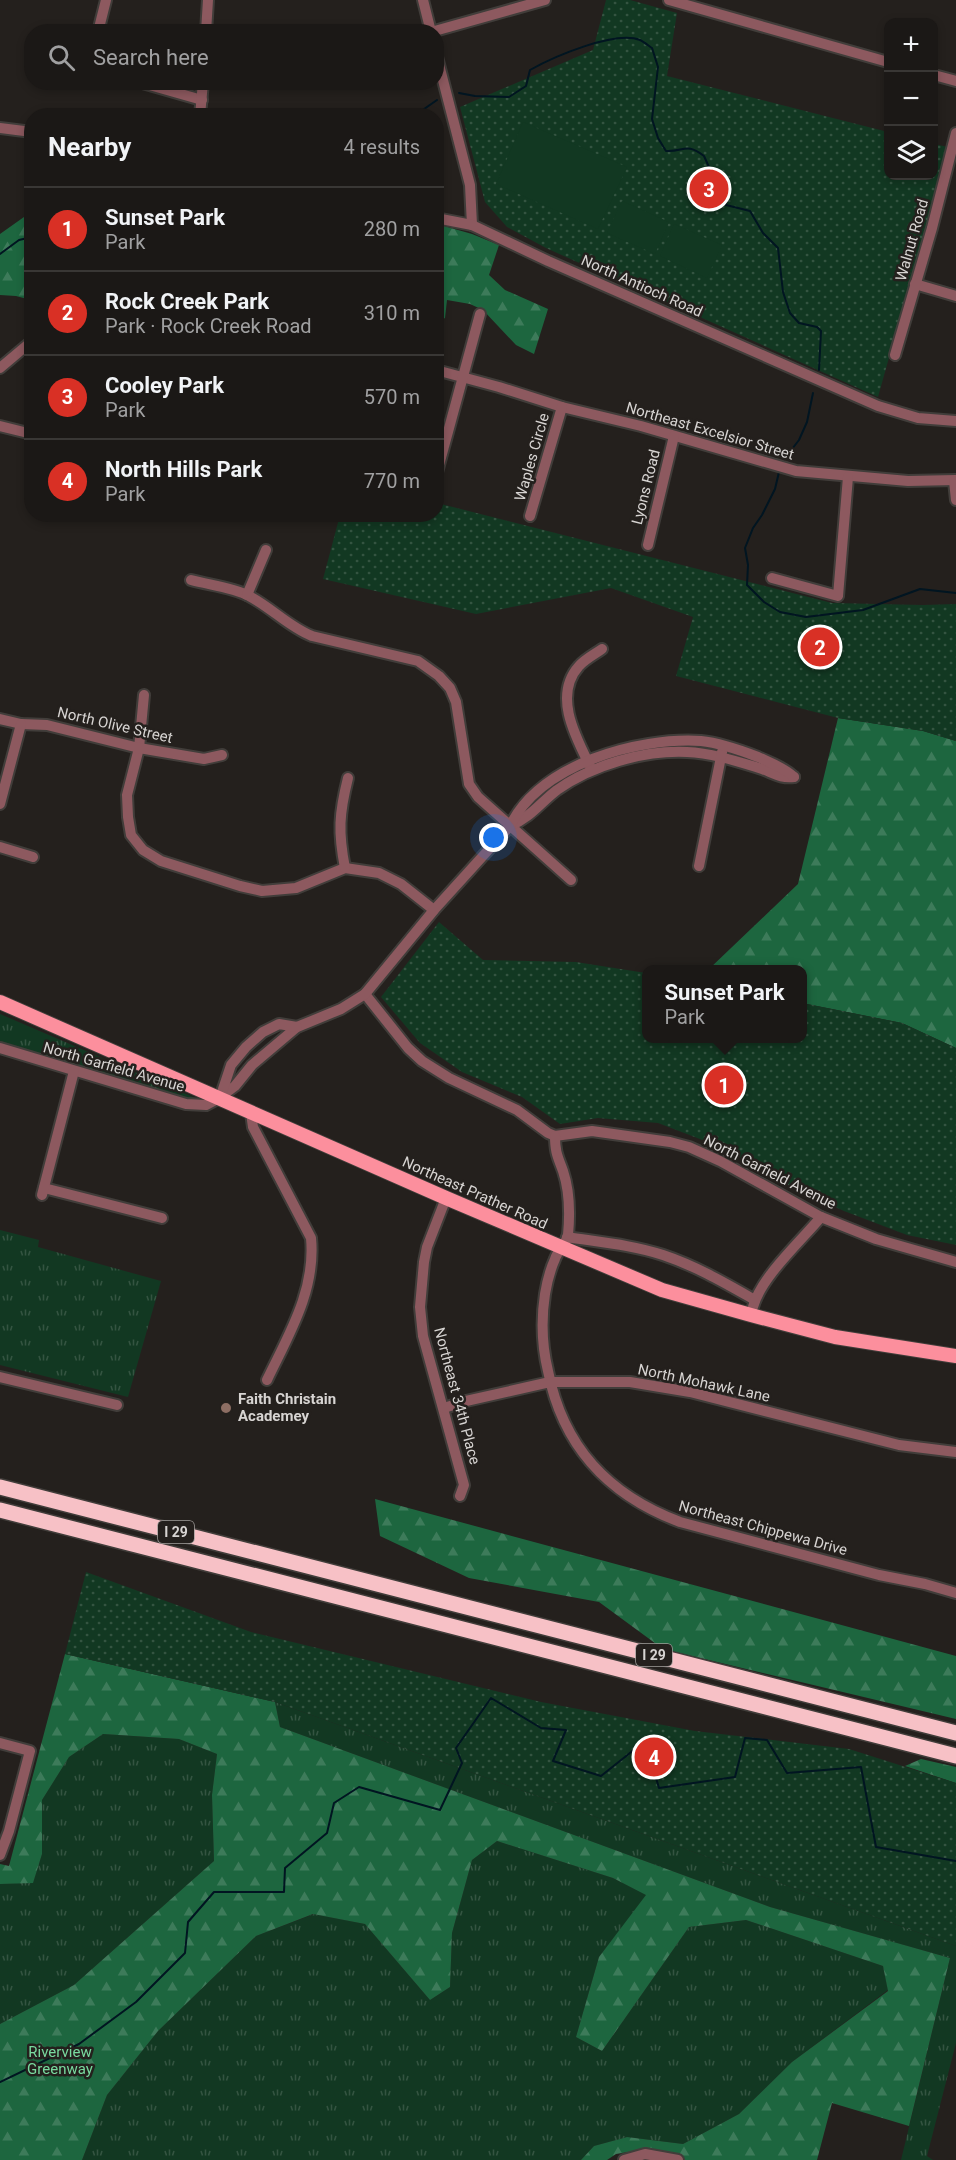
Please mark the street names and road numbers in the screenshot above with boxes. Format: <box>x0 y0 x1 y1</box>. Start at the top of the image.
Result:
street label: Walnut Road <box>892 197 932 283</box>
street label: North Antioch Road <box>578 251 706 321</box>
street label: Northeast Excelsior Street <box>624 398 796 464</box>
street label: Waples Circle <box>511 411 553 503</box>
street label: Lyons Road <box>628 448 664 526</box>
street label: North Olive Street <box>56 703 174 747</box>
street label: North Garfield Avenue <box>41 1038 187 1096</box>
street label: North Garfield Avenue <box>701 1131 839 1213</box>
street label: Northeast Prather Road <box>400 1153 550 1233</box>
street label: Northeast 34th Place <box>430 1325 484 1467</box>
street label: North Mohawk Lane <box>636 1360 772 1406</box>
street label: Northeast Chippewa Drive <box>677 1497 849 1559</box>
road number: I 29 <box>158 1521 194 1543</box>
road number: I 29 <box>636 1644 672 1666</box>

